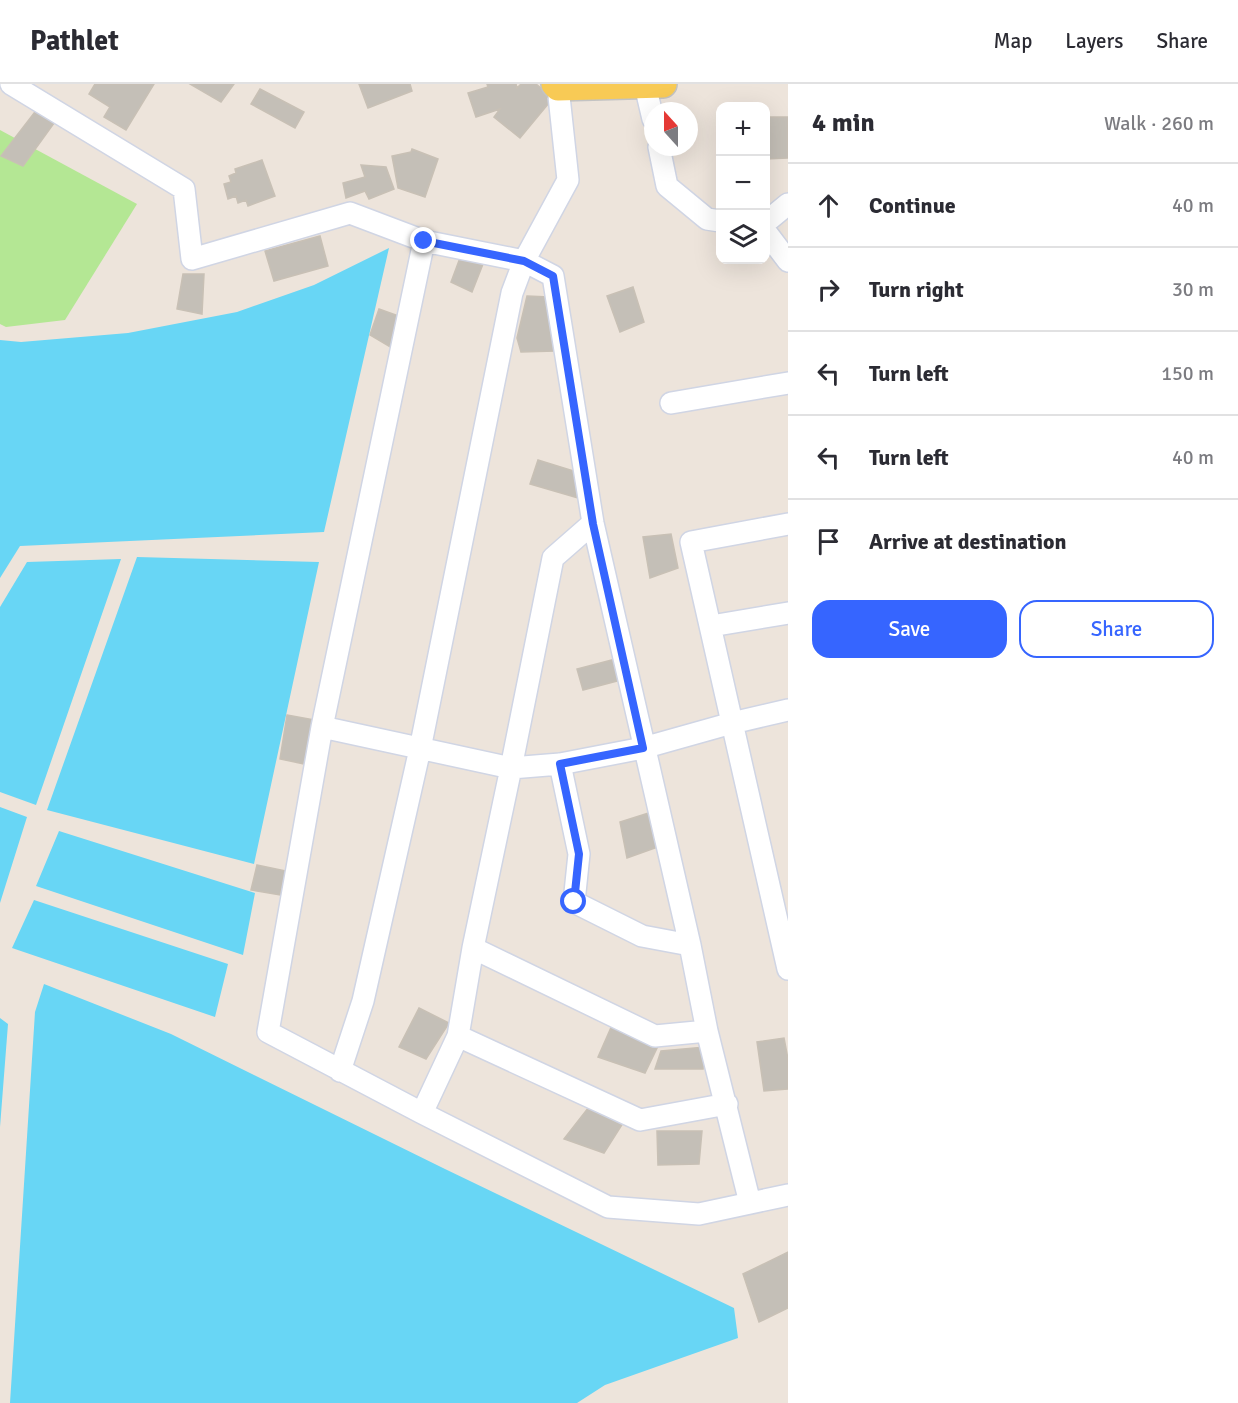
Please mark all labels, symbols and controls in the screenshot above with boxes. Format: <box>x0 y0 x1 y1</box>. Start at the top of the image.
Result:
text: Pathlet <box>30 24 119 58</box>
text: Map <box>994 28 1032 54</box>
text: Layers <box>1065 28 1123 54</box>
text: Share <box>1156 28 1208 54</box>
north arrow <box>644 102 698 156</box>
map controls <box>716 102 770 264</box>
button: + <box>716 102 770 156</box>
text: 4 min <box>812 107 875 139</box>
text: Walk · 260 m <box>1104 111 1214 136</box>
button: − <box>716 156 770 210</box>
icon: ahead <box>812 189 845 222</box>
text: Continue <box>869 192 956 219</box>
text: 40 m <box>1172 193 1214 218</box>
button: layers <box>716 210 770 264</box>
route end <box>410 227 436 253</box>
icon: right <box>812 273 845 306</box>
text: Turn right <box>869 276 964 303</box>
text: 30 m <box>1172 277 1214 302</box>
icon: left <box>812 357 845 390</box>
text: Turn left <box>869 360 949 387</box>
text: 150 m <box>1161 361 1214 386</box>
icon: left <box>812 441 845 474</box>
text: Turn left <box>869 444 949 471</box>
text: 40 m <box>1172 445 1214 470</box>
icon: arrive <box>812 525 845 558</box>
text: Arrive at destination <box>869 528 1066 555</box>
button: Save <box>812 600 1007 658</box>
button: Share <box>1019 600 1214 658</box>
route start <box>560 888 586 914</box>

